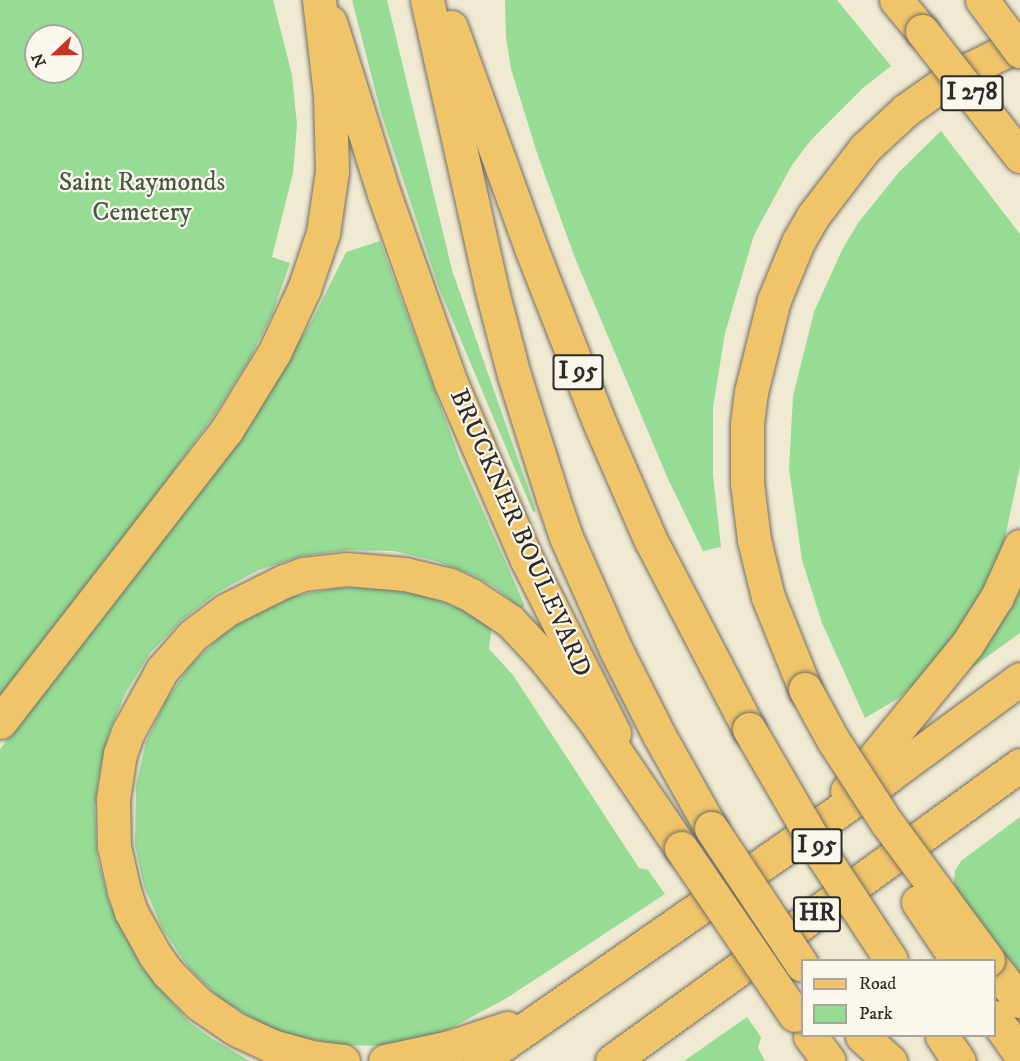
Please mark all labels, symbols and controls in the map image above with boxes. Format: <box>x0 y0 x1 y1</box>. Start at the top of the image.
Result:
north arrow <box>24 24 84 84</box>
text: N <box>27 50 51 70</box>
road number: I 278 <box>940 72 1004 114</box>
park label: Saint Raymonds Cemetery <box>59 167 225 228</box>
road number: I 95 <box>552 351 604 393</box>
street label: BRUCKNER BOULEVARD <box>442 384 598 682</box>
road number: I 95 <box>792 825 842 867</box>
road number: HR <box>792 893 842 935</box>
legend <box>801 959 996 1037</box>
text: Road <box>859 973 896 995</box>
text: Park <box>859 1003 893 1025</box>

